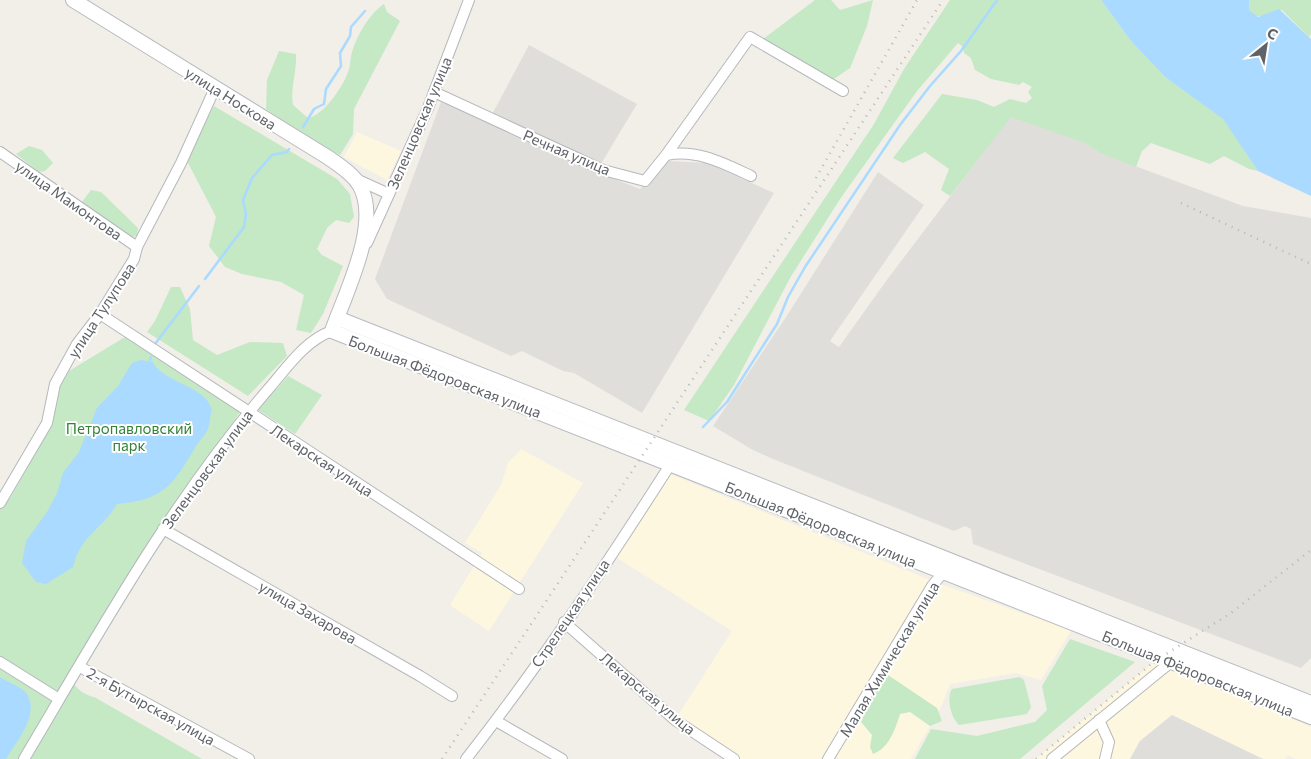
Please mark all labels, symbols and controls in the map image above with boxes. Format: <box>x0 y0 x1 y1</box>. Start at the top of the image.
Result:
north arrow <box>1241 20 1291 70</box>
text: С <box>1264 24 1281 43</box>
street label: Зеленцовская улица <box>383 54 455 192</box>
street label: улица Носкова <box>182 63 280 133</box>
street label: Речная улица <box>521 126 613 178</box>
street label: улица Мамонтова <box>12 157 126 243</box>
street label: улица Тулупова <box>64 259 138 361</box>
street label: Большая Фёдоровская улица <box>346 331 544 421</box>
street label: Зеленцовская улица <box>158 406 256 532</box>
park label: Петропавловский парк <box>66 419 192 454</box>
street label: Лекарская улица <box>267 420 377 500</box>
street label: Большая Фёдоровская улица <box>723 477 919 571</box>
street label: Стрелецкая улица <box>527 555 613 671</box>
street label: улица Захарова <box>256 577 360 647</box>
street label: Малая Химическая улица <box>835 578 943 740</box>
street label: Большая Фёдоровская улица <box>1100 626 1296 720</box>
street label: Лекарская улица <box>597 648 699 738</box>
street label: 2-я Бутырская улица <box>84 663 218 749</box>

